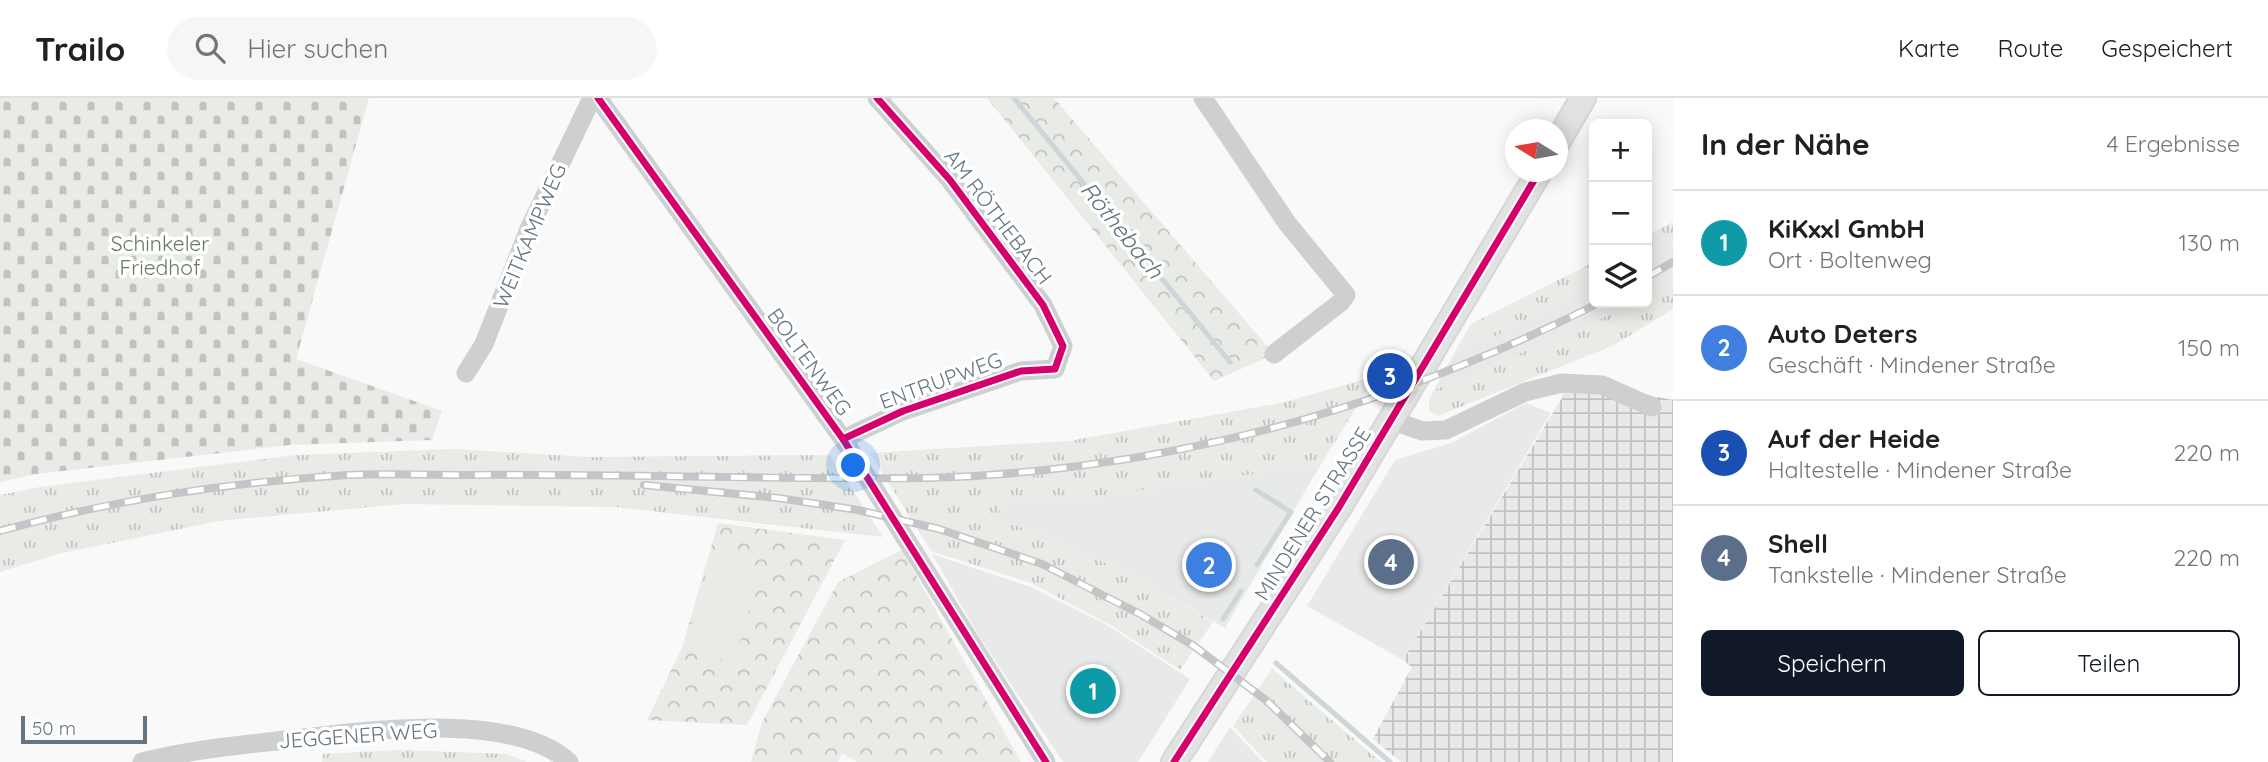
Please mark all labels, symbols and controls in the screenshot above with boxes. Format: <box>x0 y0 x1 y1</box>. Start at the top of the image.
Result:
search box <box>167 17 657 80</box>
text: Trailo <box>35 28 125 69</box>
icon: search <box>191 29 229 67</box>
text: Hier suchen <box>247 32 388 65</box>
text: Karte <box>1898 33 1960 63</box>
text: Route <box>1998 33 2063 63</box>
text: Gespeichert <box>2101 33 2233 63</box>
north arrow <box>1505 119 1568 182</box>
map controls <box>1589 119 1652 308</box>
button: + <box>1589 119 1652 182</box>
text: In der Nähe <box>1701 125 1870 163</box>
text: 4 Ergebnisse <box>2106 129 2240 158</box>
street label: AM RÖTHEBACH <box>940 144 1058 289</box>
street label: WEITKAMPWEG <box>487 159 571 312</box>
water label: Röthebach <box>1075 175 1171 285</box>
button: − <box>1589 182 1652 245</box>
text: KiKxxl GmbH <box>1768 212 1925 245</box>
text: 1 <box>1720 228 1728 257</box>
text: 130 m <box>2178 228 2240 257</box>
park label: Schinkeler Friedhof <box>111 230 209 280</box>
button: layers <box>1589 245 1652 308</box>
text: Ort · Boltenweg <box>1768 245 1932 274</box>
street label: BOLTENWEG <box>762 303 857 420</box>
text: Auto Deters <box>1768 317 1917 350</box>
text: 2 <box>1717 333 1731 362</box>
text: 150 m <box>2178 333 2240 362</box>
street label: ENTRUPWEG <box>876 346 1005 414</box>
pin: 3 <box>1367 350 1413 402</box>
text: Geschäft · Mindener Straße <box>1768 350 2056 379</box>
street label: MINDENER STRASSE <box>1248 422 1376 605</box>
text: Auf der Heide <box>1768 422 1940 455</box>
text: 3 <box>1718 438 1730 467</box>
text: 220 m <box>2174 438 2240 467</box>
your location <box>836 448 870 482</box>
text: Haltestelle · Mindener Straße <box>1768 455 2072 484</box>
text: Shell <box>1768 527 1828 560</box>
pin: 4 <box>1368 536 1414 588</box>
pin: 2 <box>1186 539 1232 591</box>
text: 4 <box>1717 543 1731 572</box>
text: 220 m <box>2174 543 2240 572</box>
text: Tankstelle · Mindener Straße <box>1768 560 2067 589</box>
button: Speichern <box>1701 630 1964 696</box>
button: Teilen <box>1978 630 2240 696</box>
pin: 1 <box>1070 665 1116 717</box>
scale bar <box>21 713 147 745</box>
text: 50 m <box>32 716 76 740</box>
street label: JEGGENER WEG <box>278 716 438 754</box>

